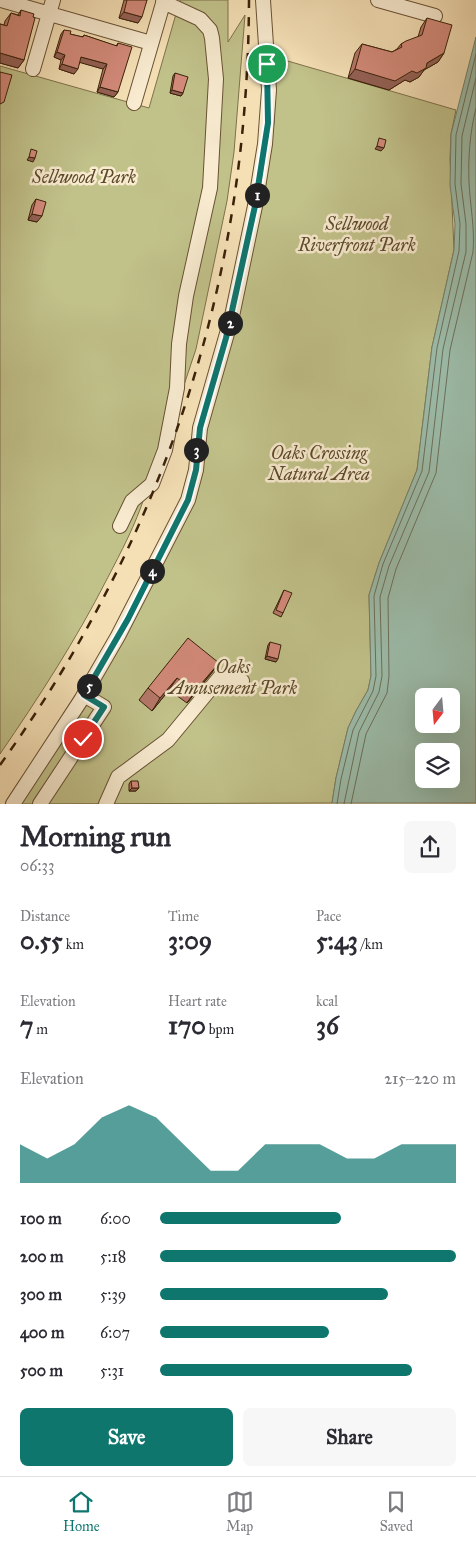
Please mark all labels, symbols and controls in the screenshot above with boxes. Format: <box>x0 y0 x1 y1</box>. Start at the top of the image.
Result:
pin <box>246 43 288 85</box>
icon: arrive <box>253 50 281 78</box>
park label: Sellwood Park <box>31 166 136 188</box>
pin: 1 <box>244 182 270 208</box>
text: 1 <box>255 187 260 204</box>
park label: Sellwood Riverfront Park <box>297 213 416 256</box>
pin: 2 <box>218 310 242 336</box>
text: 2 <box>227 315 234 332</box>
pin: 3 <box>184 438 208 462</box>
text: 3 <box>194 442 199 459</box>
park label: Oaks Crossing Natural Area <box>267 442 370 485</box>
pin: 4 <box>140 558 164 584</box>
text: 4 <box>149 563 156 580</box>
park label: Oaks Amusement Park <box>167 656 297 699</box>
pin: 5 <box>76 674 102 698</box>
text: 5 <box>86 678 93 695</box>
north arrow <box>415 688 460 732</box>
map controls <box>415 688 460 788</box>
pin <box>62 718 104 760</box>
icon: check <box>69 725 97 753</box>
button: layers <box>415 743 460 788</box>
text: Morning run <box>20 819 171 854</box>
button: share <box>404 821 456 873</box>
text: 06:33 <box>20 856 54 875</box>
text: Distance <box>20 908 70 925</box>
text: Time <box>168 908 199 925</box>
text: Pace <box>316 908 341 925</box>
text: 0.55 <box>20 925 63 956</box>
text: 3:09 <box>168 925 212 956</box>
text: 5:43 <box>316 925 358 956</box>
text: km <box>63 936 84 953</box>
text: /km <box>358 936 383 953</box>
text: Elevation <box>20 993 76 1010</box>
text: Heart rate <box>168 993 227 1010</box>
text: kcal <box>316 993 338 1010</box>
text: 7 <box>20 1010 33 1041</box>
text: 170 <box>168 1010 206 1041</box>
text: 36 <box>316 1010 339 1041</box>
text: m <box>33 1021 48 1038</box>
text: bpm <box>206 1021 234 1038</box>
text: Elevation <box>20 1069 84 1088</box>
text: 215–220 m <box>384 1069 456 1088</box>
text: 100 m <box>20 1209 62 1228</box>
text: 6:00 <box>100 1209 131 1228</box>
text: 200 m <box>20 1247 63 1266</box>
text: 5:18 <box>100 1247 126 1266</box>
text: 300 m <box>20 1285 62 1304</box>
text: 5:39 <box>100 1285 126 1304</box>
text: 400 m <box>20 1323 64 1342</box>
text: 6:07 <box>100 1323 130 1342</box>
text: 500 m <box>20 1361 63 1380</box>
text: 5:31 <box>100 1361 124 1380</box>
button: Save <box>20 1408 233 1466</box>
button: Share <box>243 1408 456 1466</box>
tab: Home <box>63 1488 100 1535</box>
tab: Map <box>226 1488 254 1535</box>
tab: Saved <box>380 1488 413 1535</box>

